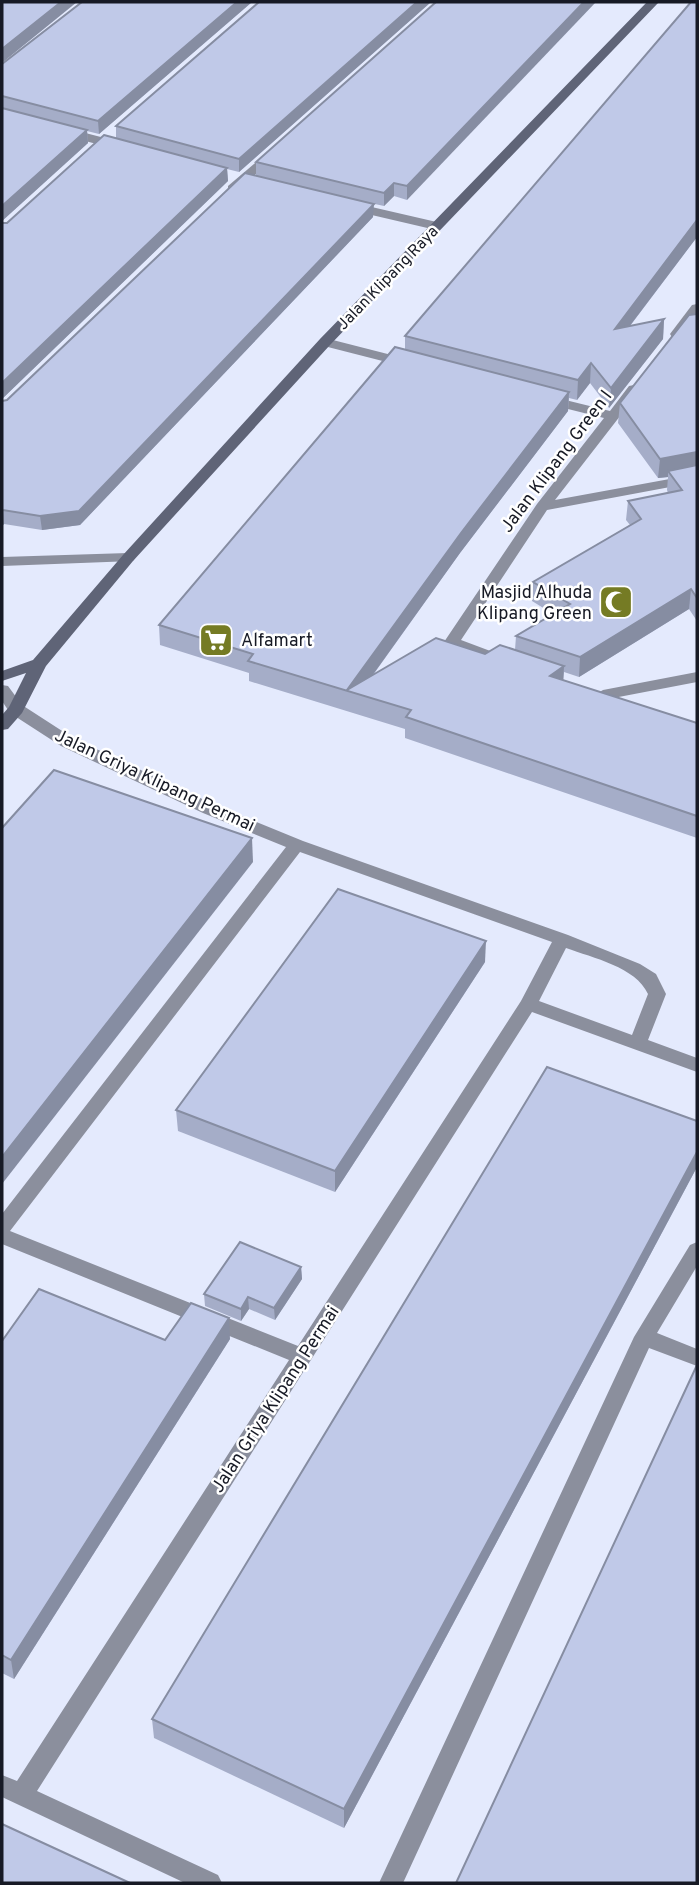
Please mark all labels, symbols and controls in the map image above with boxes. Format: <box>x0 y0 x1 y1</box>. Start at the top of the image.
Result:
street label: Jalan Klipang Raya <box>334 222 443 335</box>
street label: Jalan Klipang Green I <box>496 386 618 538</box>
place label: Masjid Alhuda Klipang Green <box>477 582 592 626</box>
mosque icon: Masjid Alhuda Klipang Green <box>597 583 635 621</box>
supermarket icon: Alfamart <box>197 621 235 659</box>
place label: Alfamart <box>241 630 313 653</box>
street label: Jalan Griya Klipang Permai <box>51 725 258 838</box>
street label: Jalan Griya Klipang Permai <box>207 1302 345 1498</box>

